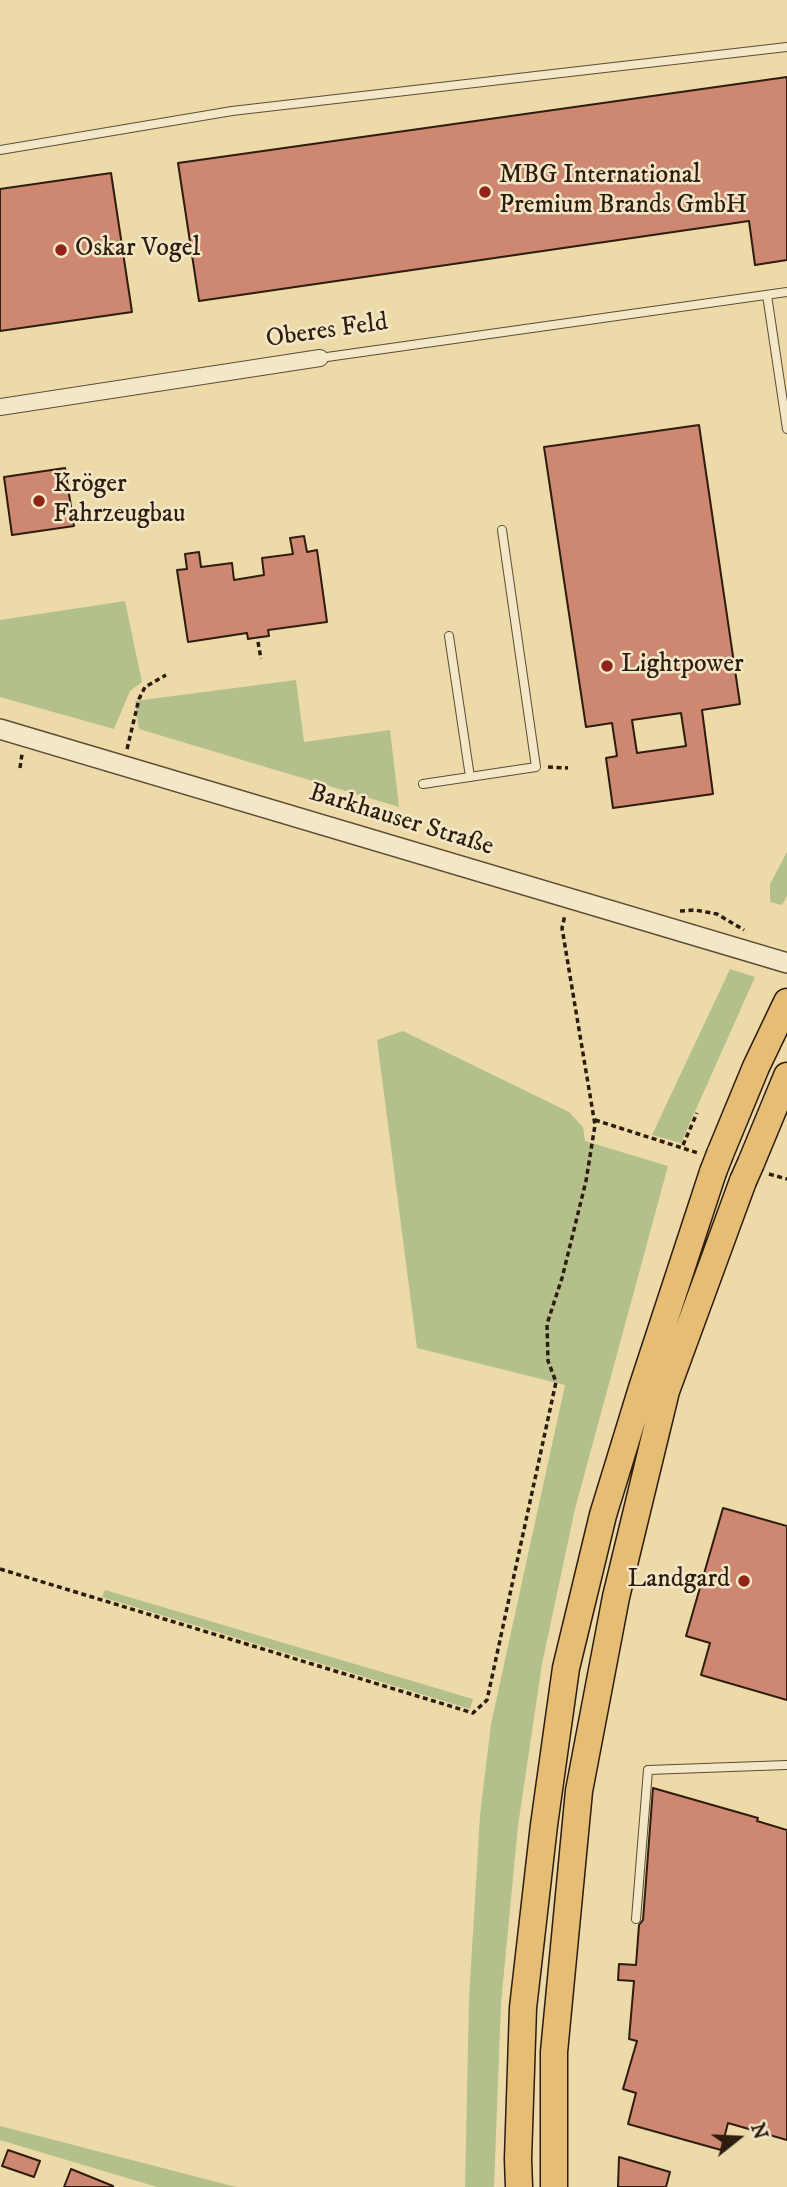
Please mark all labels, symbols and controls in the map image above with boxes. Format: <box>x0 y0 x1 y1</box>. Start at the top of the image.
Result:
place label: MBG International Premium Brands GmbH <box>499 161 747 222</box>
marker: MBG International Premium Brands GmbH <box>477 184 493 200</box>
place label: Oskar Vogel <box>75 234 200 266</box>
marker: Oskar Vogel <box>53 242 69 258</box>
street label: Oberes Feld <box>264 308 390 356</box>
place label: Kröger Fahrzeugbau <box>53 470 186 532</box>
marker: Kröger Fahrzeugbau <box>31 493 47 509</box>
place label: Lightpower <box>621 650 744 682</box>
marker: Lightpower <box>599 658 615 674</box>
street label: Barkhauser Straße <box>305 778 497 864</box>
place label: Landgard <box>627 1565 730 1597</box>
marker: Landgard <box>736 1573 752 1589</box>
north arrow <box>703 2103 773 2173</box>
text: N <box>745 2120 772 2142</box>

